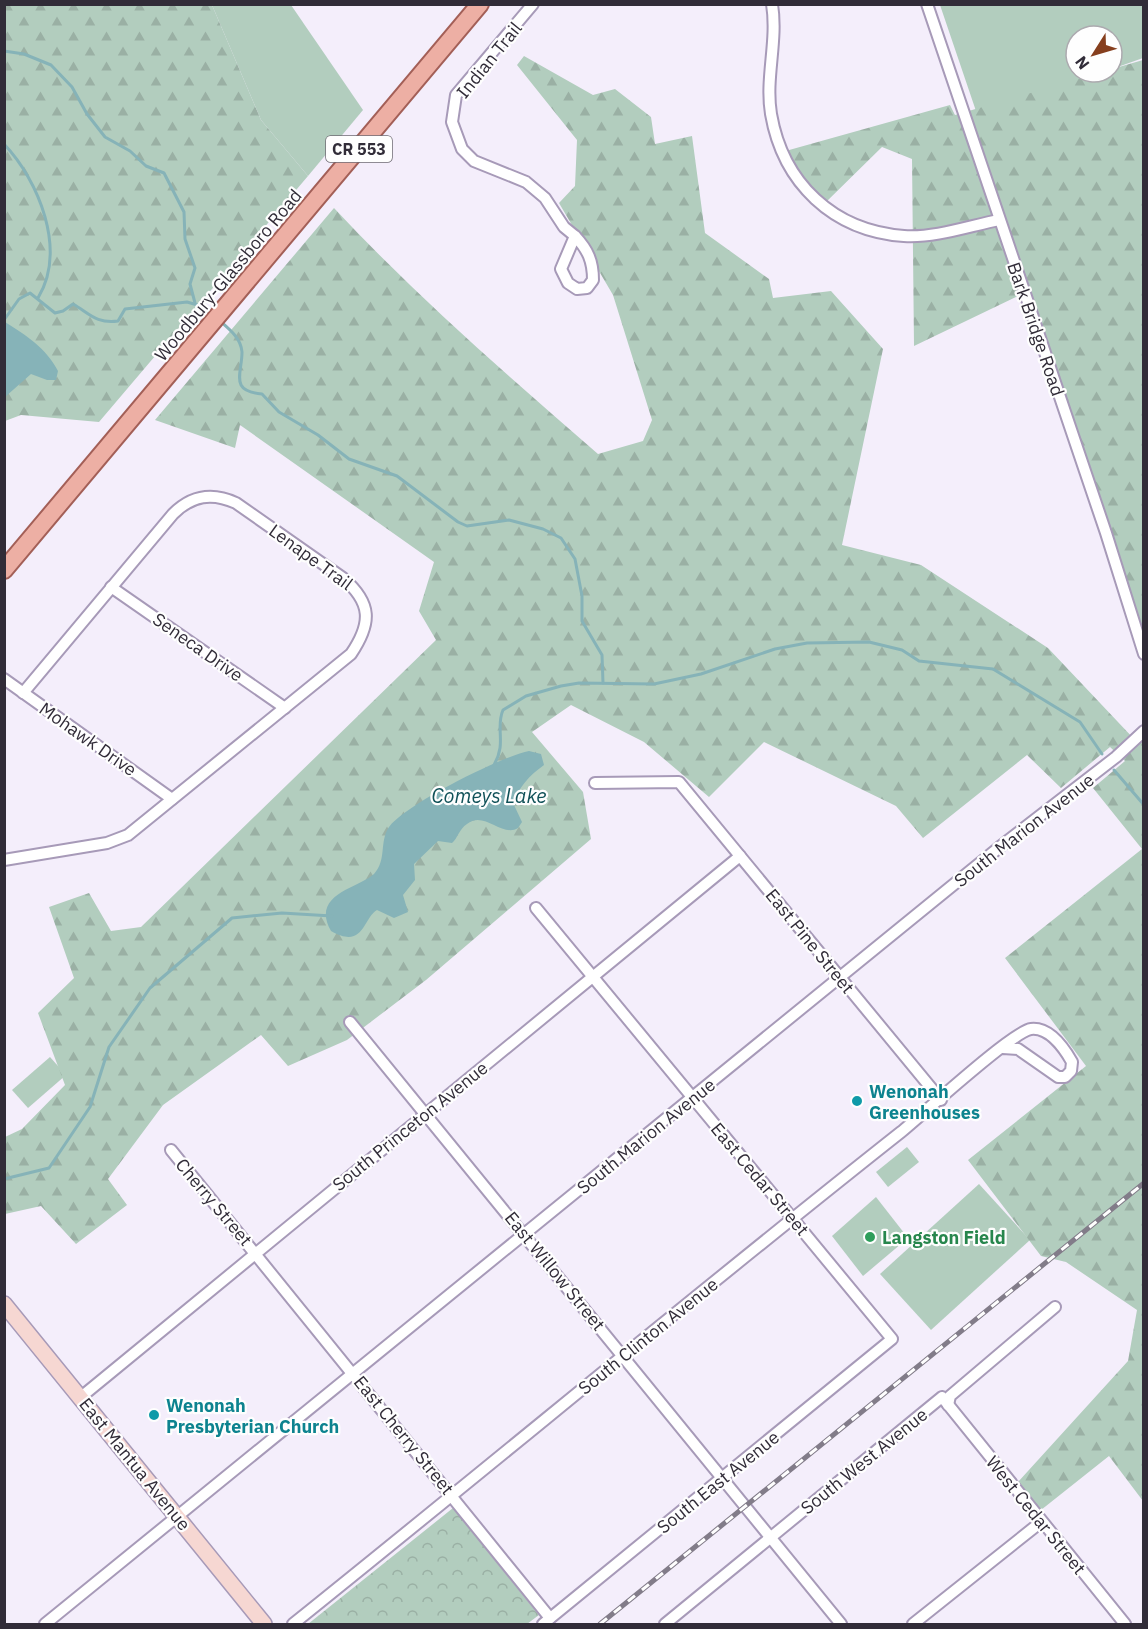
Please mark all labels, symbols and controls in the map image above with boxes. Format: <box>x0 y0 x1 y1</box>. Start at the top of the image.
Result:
street label: Indian Trail <box>451 17 527 103</box>
north arrow <box>1064 24 1124 84</box>
text: N <box>1071 52 1093 74</box>
road number: CR 553 <box>326 136 392 162</box>
street label: Woodbury-Glassboro Road <box>149 184 307 366</box>
street label: Bark Bridge Road <box>1002 259 1070 399</box>
street label: Lenape Trail <box>265 519 358 595</box>
street label: Seneca Drive <box>148 607 248 687</box>
street label: Mohawk Drive <box>35 697 141 781</box>
street label: South Marion Avenue <box>949 768 1099 892</box>
water label: Comeys Lake <box>431 782 547 809</box>
street label: East Pine Street <box>761 884 859 998</box>
street label: South Princeton Avenue <box>328 1056 492 1196</box>
street label: South Marion Avenue <box>572 1073 720 1199</box>
place label: Wenonah Greenhouses <box>869 1080 980 1124</box>
marker: Wenonah Greenhouses <box>850 1094 864 1108</box>
street label: East Cedar Street <box>706 1118 814 1240</box>
street label: Cherry Street <box>171 1154 257 1250</box>
street label: East Willow Street <box>500 1207 610 1335</box>
place label: Langston Field <box>882 1226 1006 1249</box>
marker: Langston Field <box>863 1230 877 1244</box>
street label: South Clinton Avenue <box>573 1272 723 1399</box>
street label: East Cherry Street <box>349 1371 459 1499</box>
street label: East Mantua Avenue <box>74 1393 196 1535</box>
place label: Wenonah Presbyterian Church <box>166 1394 339 1438</box>
street label: South West Avenue <box>796 1403 932 1519</box>
marker: Wenonah Presbyterian Church <box>147 1408 161 1422</box>
street label: South East Avenue <box>652 1425 784 1538</box>
street label: West Cedar Street <box>981 1451 1091 1579</box>

